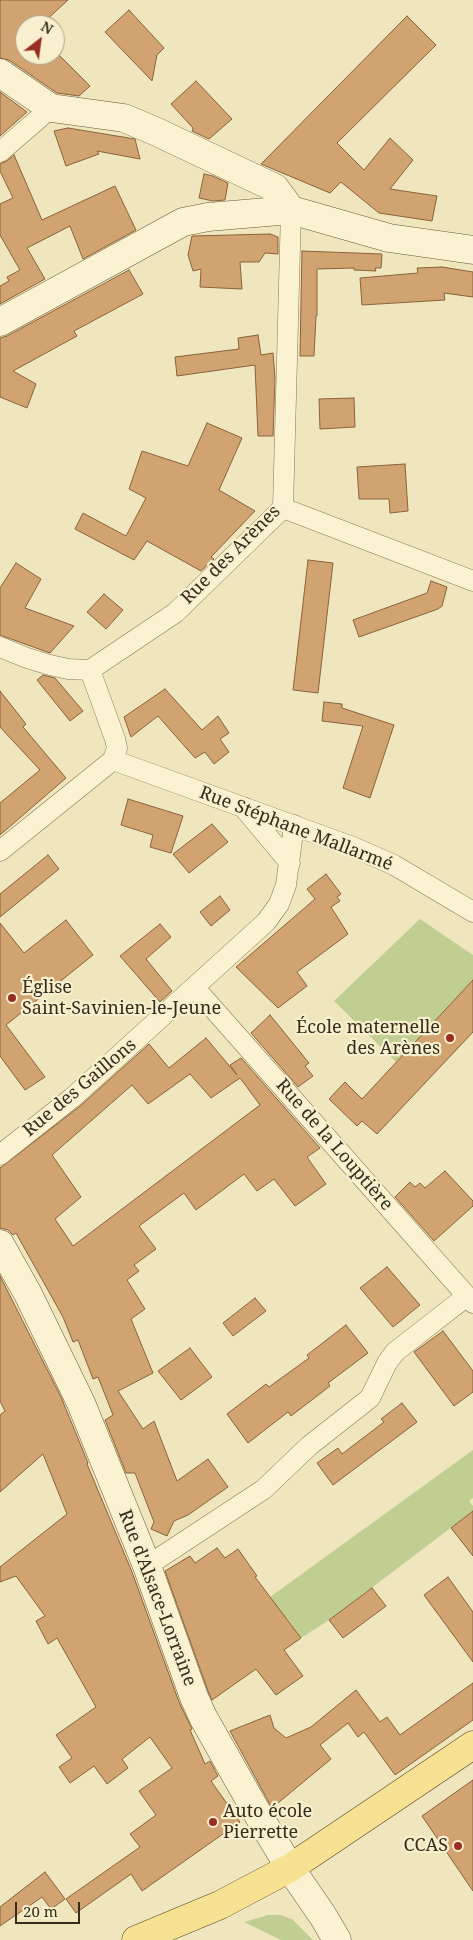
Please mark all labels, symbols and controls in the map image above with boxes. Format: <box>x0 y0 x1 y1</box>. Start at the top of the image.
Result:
north arrow <box>15 15 65 65</box>
text: N <box>38 16 57 38</box>
street label: Rue des Arènes <box>177 501 285 609</box>
street label: Rue Stéphane Mallarmé <box>196 782 396 876</box>
place label: Église Saint-Savinien-le-Jeune <box>22 977 221 1020</box>
marker: Église Saint-Savinien-le-Jeune <box>6 992 18 1004</box>
place label: École maternelle des Arènes <box>296 1017 440 1060</box>
marker: École maternelle des Arènes <box>444 1032 456 1044</box>
street label: Rue des Gaillons <box>19 1034 141 1142</box>
street label: Rue de la Louptière <box>271 1075 397 1215</box>
street label: Rue d'Alsace-Lorraine <box>113 1507 201 1689</box>
place label: Auto école Pierrette <box>223 1801 312 1844</box>
marker: Auto école Pierrette <box>207 1816 219 1828</box>
place label: CCAS <box>403 1835 448 1857</box>
marker: CCAS <box>452 1840 464 1852</box>
scale bar <box>18 1892 82 1924</box>
text: 20 m <box>23 1901 58 1921</box>

